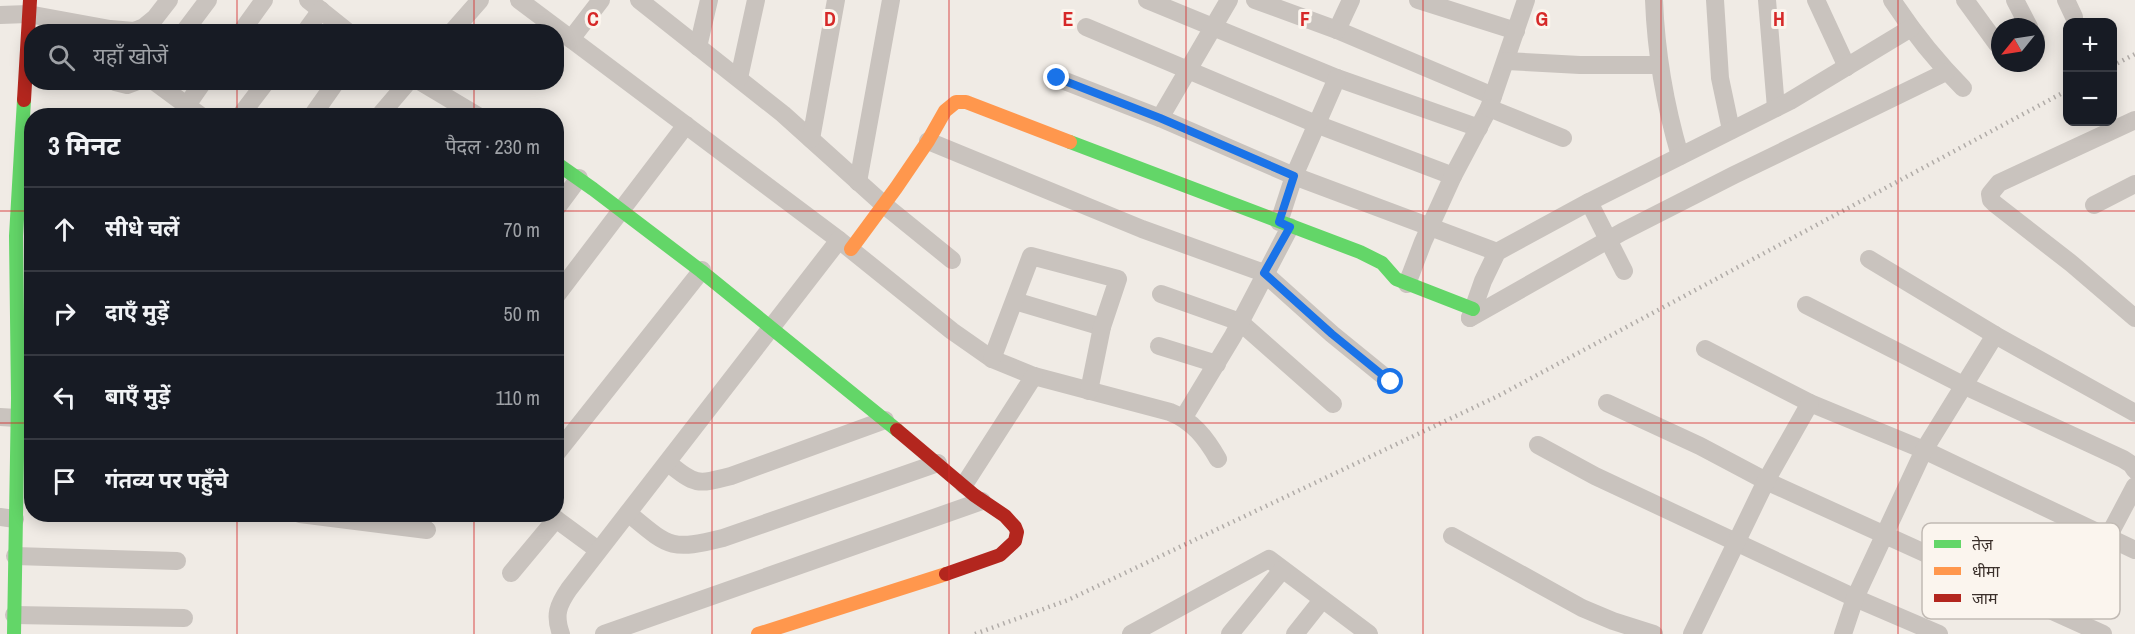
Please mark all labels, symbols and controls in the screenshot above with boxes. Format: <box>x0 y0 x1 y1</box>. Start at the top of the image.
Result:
text: C <box>587 5 599 32</box>
text: D <box>824 5 836 32</box>
text: E <box>1063 5 1074 32</box>
text: F <box>1300 5 1310 32</box>
text: G <box>1536 5 1548 32</box>
text: H <box>1773 5 1785 32</box>
north arrow <box>1991 18 2045 72</box>
map controls <box>2063 18 2117 126</box>
button: + <box>2063 18 2117 72</box>
search box <box>24 24 564 90</box>
icon: search <box>45 41 78 74</box>
text: यहाँ खोजें <box>93 41 168 71</box>
route end <box>1043 64 1069 90</box>
button: − <box>2063 72 2117 126</box>
text: 3 मिनट <box>48 128 120 163</box>
text: पैदल · 230 m <box>445 133 540 160</box>
icon: ahead <box>48 213 81 246</box>
text: सीधे चलें <box>105 213 179 243</box>
text: 70 m <box>504 216 540 243</box>
icon: right <box>48 297 81 330</box>
text: दाएँ मुड़ें <box>105 297 169 327</box>
text: 50 m <box>504 300 540 327</box>
route start <box>1377 368 1403 394</box>
icon: left <box>48 381 81 414</box>
text: बाएँ मुड़ें <box>105 381 170 411</box>
text: 110 m <box>496 384 540 411</box>
icon: arrive <box>48 465 81 498</box>
text: गंतव्य पर पहुँचे <box>105 465 228 495</box>
legend <box>1922 523 2120 619</box>
text: तेज़ <box>1972 533 1994 555</box>
text: धीमा <box>1972 560 2001 582</box>
text: जाम <box>1972 587 1998 609</box>

